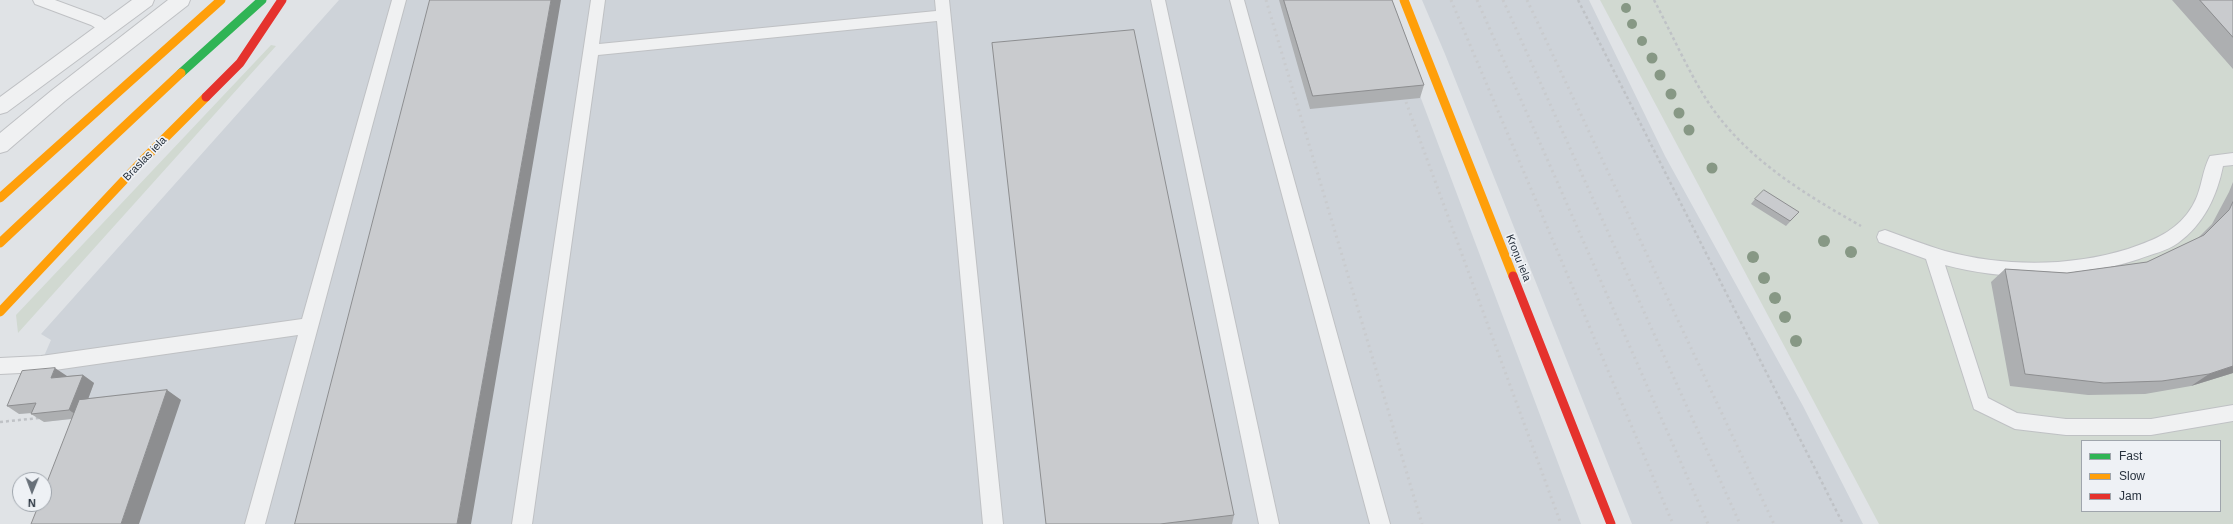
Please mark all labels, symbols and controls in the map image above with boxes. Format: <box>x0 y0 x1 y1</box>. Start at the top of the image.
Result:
street label: Braslas iela <box>121 134 169 184</box>
street label: Kroņu iela <box>1503 233 1533 283</box>
legend <box>2081 440 2221 512</box>
text: Fast <box>2119 449 2142 463</box>
text: Slow <box>2119 469 2145 483</box>
north arrow <box>12 472 52 512</box>
text: Jam <box>2119 489 2142 503</box>
text: N <box>28 497 36 509</box>

